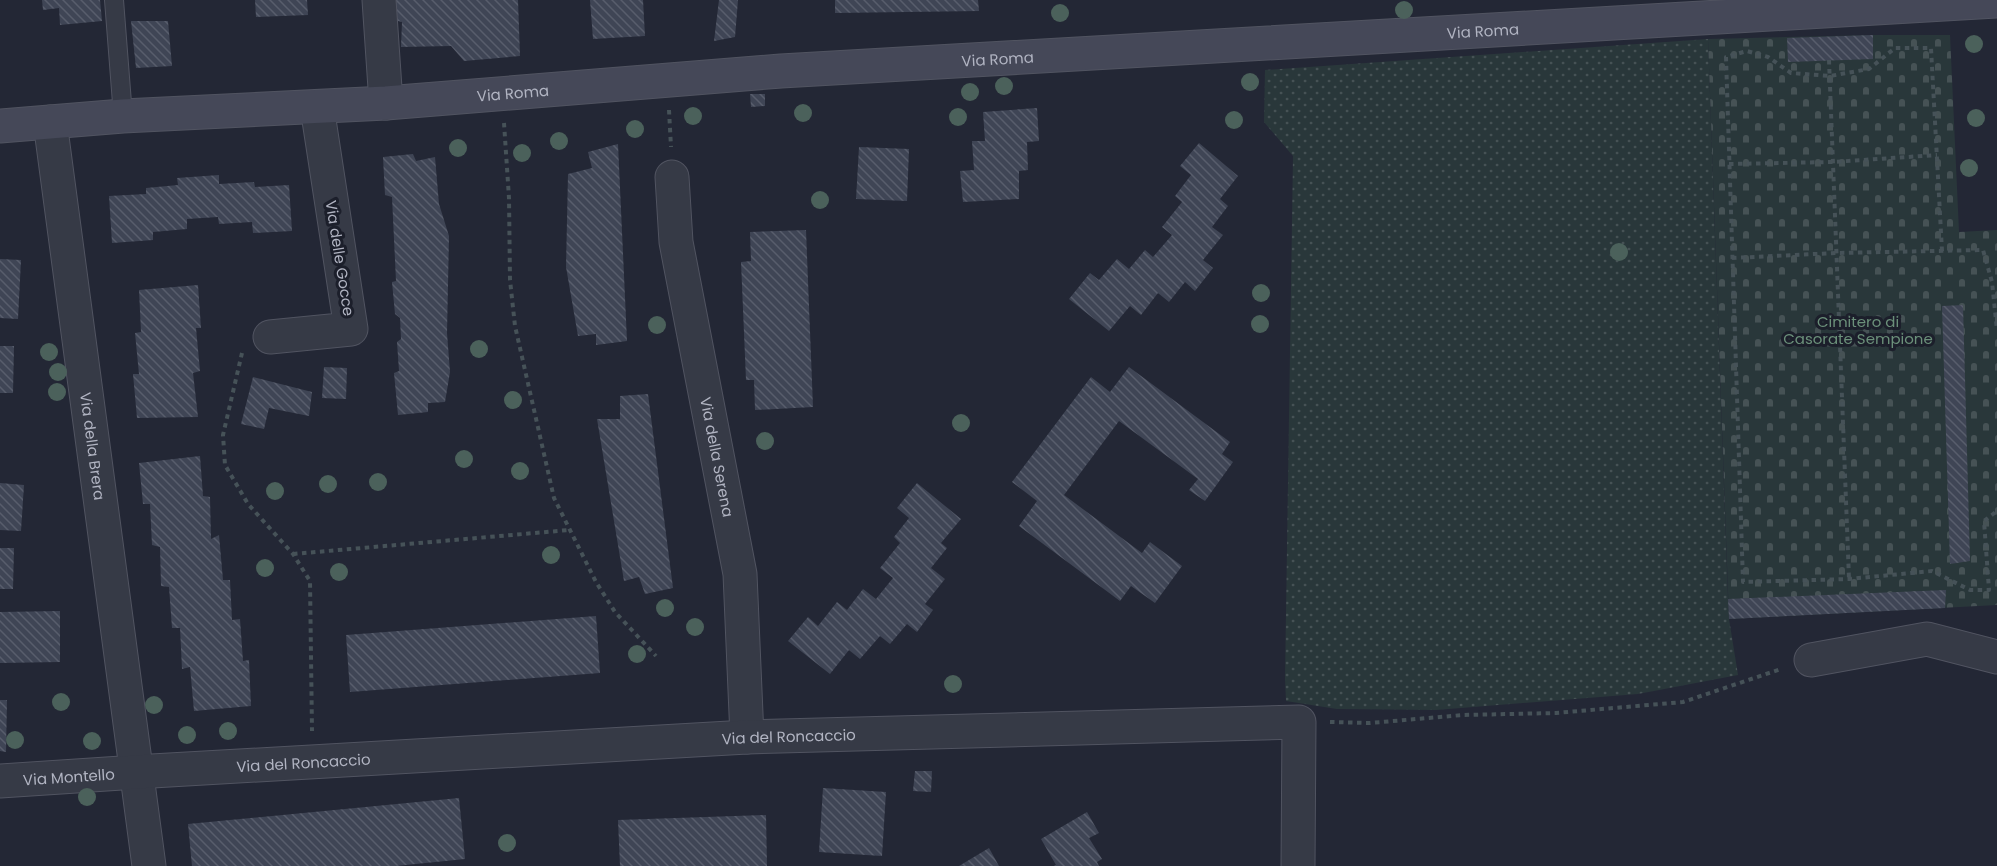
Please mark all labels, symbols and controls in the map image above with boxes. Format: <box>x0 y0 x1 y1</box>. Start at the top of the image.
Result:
street label: Via Roma <box>1446 18 1520 43</box>
street label: Via Roma <box>961 46 1034 71</box>
street label: Via Roma <box>476 79 550 106</box>
street label: Via delle Gocce <box>320 199 360 317</box>
park label: Cimitero di Casorate Sempione <box>1783 311 1933 349</box>
street label: Via della Brera <box>76 391 111 501</box>
street label: Via della Serena <box>696 395 739 519</box>
street label: Via del Roncaccio <box>721 724 856 749</box>
street label: Via del Roncaccio <box>236 748 371 777</box>
street label: Via Montello <box>22 763 115 790</box>

